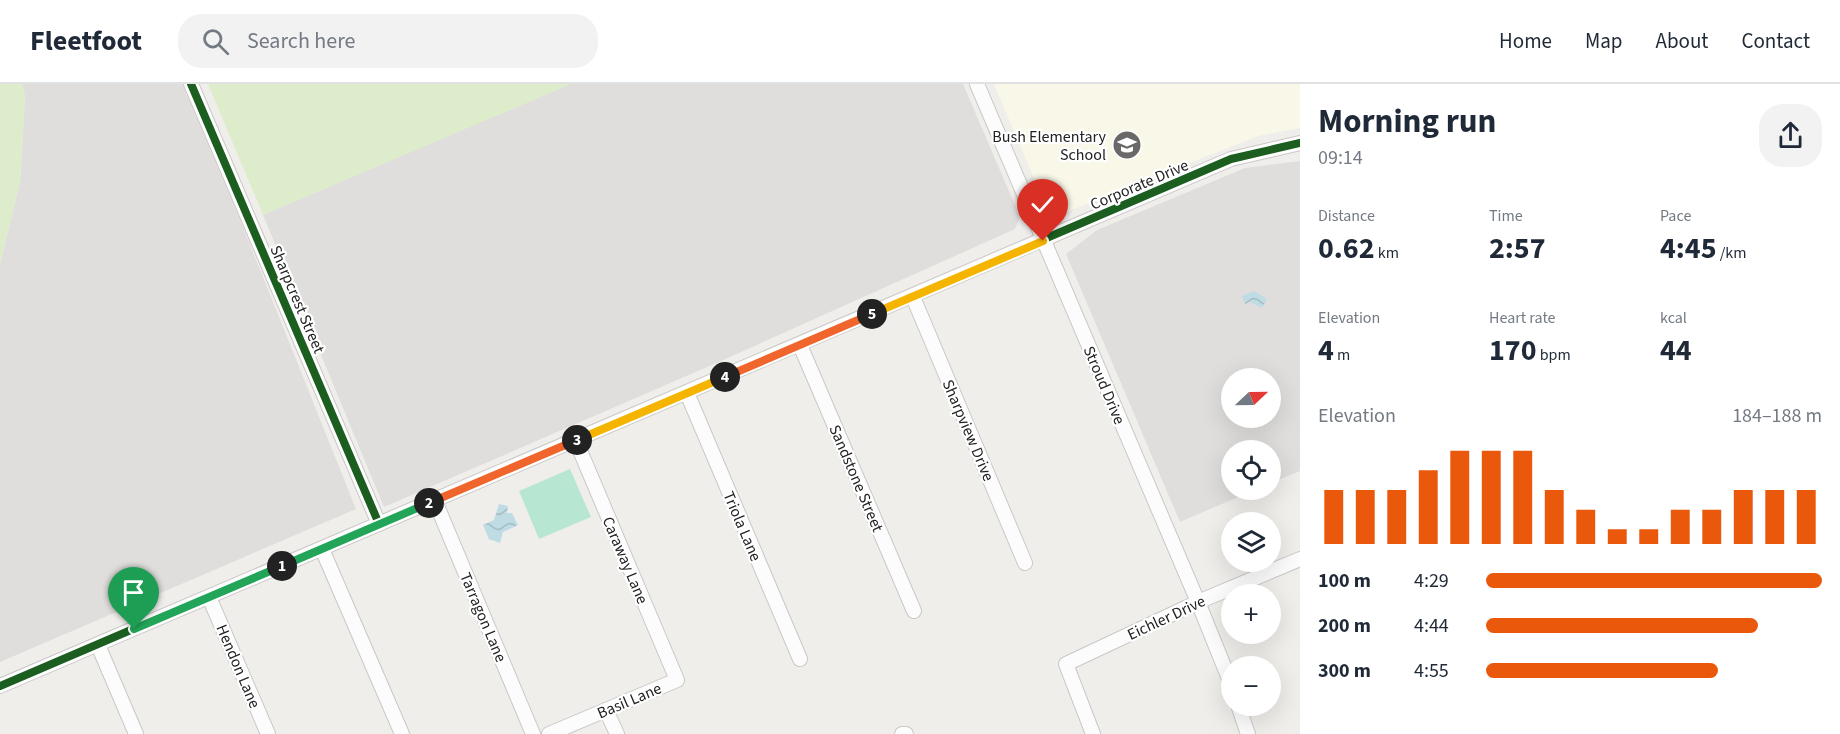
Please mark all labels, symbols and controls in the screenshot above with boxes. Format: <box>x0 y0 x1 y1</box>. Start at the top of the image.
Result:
search box <box>178 14 598 68</box>
text: Fleetfoot <box>30 21 142 61</box>
icon: search <box>199 25 232 58</box>
text: Search here <box>247 25 355 57</box>
text: Home <box>1499 26 1552 56</box>
text: Map <box>1585 26 1623 56</box>
text: About <box>1656 26 1708 56</box>
text: Contact <box>1741 26 1810 56</box>
text: Morning run <box>1318 98 1496 145</box>
button: share <box>1759 104 1822 167</box>
place label: Bush Elementary School <box>992 126 1107 166</box>
school or university icon: Bush Elementary School <box>1111 129 1143 161</box>
text: 09:14 <box>1318 144 1363 172</box>
street label: Corporate Drive <box>1087 154 1192 216</box>
pin <box>1017 179 1068 241</box>
icon: check <box>1026 188 1059 221</box>
text: Distance <box>1318 205 1375 227</box>
text: Time <box>1489 205 1523 227</box>
text: Pace <box>1660 205 1691 227</box>
text: 0.62 <box>1318 227 1375 270</box>
text: 2:57 <box>1489 227 1546 270</box>
text: 4:45 <box>1660 227 1717 270</box>
street label: Sharpcrest Street <box>264 242 330 357</box>
text: km <box>1375 242 1399 264</box>
text: /km <box>1717 242 1747 264</box>
pin: 5 <box>857 299 887 329</box>
text: 5 <box>868 303 876 325</box>
text: Elevation <box>1318 307 1380 329</box>
text: Heart rate <box>1489 307 1556 329</box>
text: kcal <box>1660 307 1687 329</box>
text: 4 <box>1318 329 1334 372</box>
text: 170 <box>1489 329 1537 372</box>
text: 44 <box>1660 329 1692 372</box>
street label: Stroud Drive <box>1078 343 1130 428</box>
text: m <box>1334 344 1350 366</box>
text: bpm <box>1537 344 1571 366</box>
pin: 4 <box>710 362 740 392</box>
text: 4 <box>721 366 729 388</box>
north arrow <box>1221 368 1281 428</box>
map controls <box>1221 368 1281 716</box>
street label: Sharpview Drive <box>937 376 999 485</box>
text: Elevation <box>1318 402 1396 430</box>
text: 184–188 m <box>1732 402 1822 430</box>
street label: Sandstone Street <box>824 421 889 536</box>
pin: 3 <box>562 425 592 455</box>
text: 3 <box>573 429 581 451</box>
button: locate <box>1221 440 1281 500</box>
pin: 2 <box>414 488 444 518</box>
street label: Triola Lane <box>718 488 767 565</box>
text: 2 <box>425 492 433 514</box>
button: layers <box>1221 512 1281 572</box>
street label: Caraway Lane <box>597 513 653 608</box>
pin: 1 <box>267 551 297 581</box>
text: 1 <box>278 555 286 577</box>
pin <box>108 567 159 629</box>
text: 100 m <box>1318 567 1371 595</box>
text: 4:29 <box>1414 567 1449 595</box>
street label: Tarragon Lane <box>454 569 512 666</box>
icon: arrive <box>117 576 150 609</box>
button: + <box>1221 584 1281 644</box>
street label: Eichler Drive <box>1124 590 1209 646</box>
text: 200 m <box>1318 612 1371 640</box>
text: 4:44 <box>1414 612 1449 640</box>
street label: Hendon Lane <box>211 621 266 712</box>
button: − <box>1221 656 1281 716</box>
text: 300 m <box>1318 657 1371 685</box>
text: 4:55 <box>1414 657 1449 685</box>
street label: Basil Lane <box>594 678 665 724</box>

